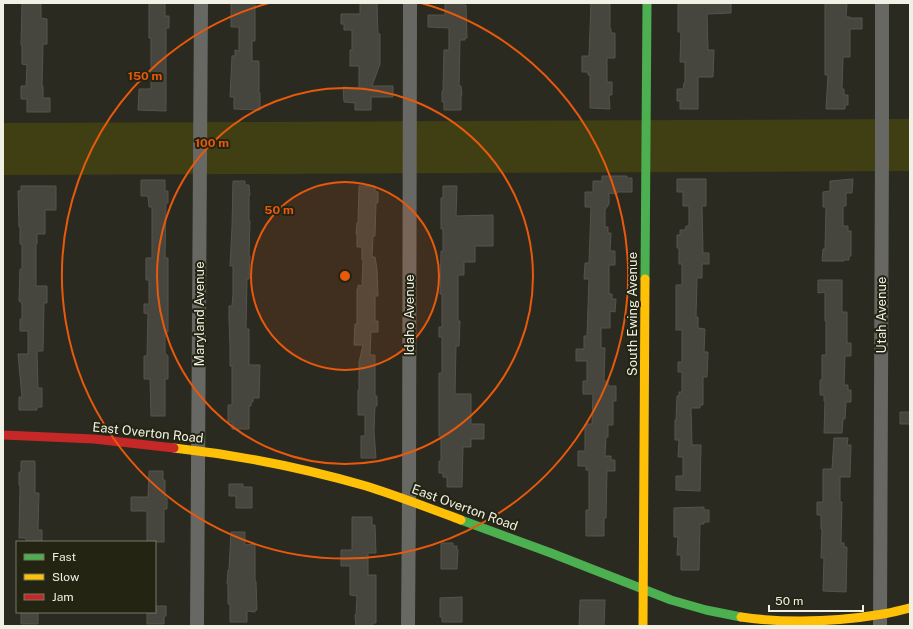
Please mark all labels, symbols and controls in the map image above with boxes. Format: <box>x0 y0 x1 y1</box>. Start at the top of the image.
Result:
text: 150 m <box>128 69 162 83</box>
text: 100 m <box>195 136 229 150</box>
text: 50 m <box>264 203 294 217</box>
street label: South Ewing Avenue <box>625 252 640 376</box>
street label: Maryland Avenue <box>192 262 207 367</box>
centre of rings <box>338 269 352 283</box>
street label: Idaho Avenue <box>402 274 417 356</box>
street label: Utah Avenue <box>874 277 889 353</box>
street label: East Overton Road <box>92 419 204 446</box>
street label: East Overton Road <box>410 481 520 534</box>
legend <box>16 541 156 613</box>
text: Fast <box>52 550 77 564</box>
text: Slow <box>52 570 80 584</box>
scale bar <box>769 587 863 613</box>
text: Jam <box>52 590 74 604</box>
text: 50 m <box>775 594 803 608</box>

